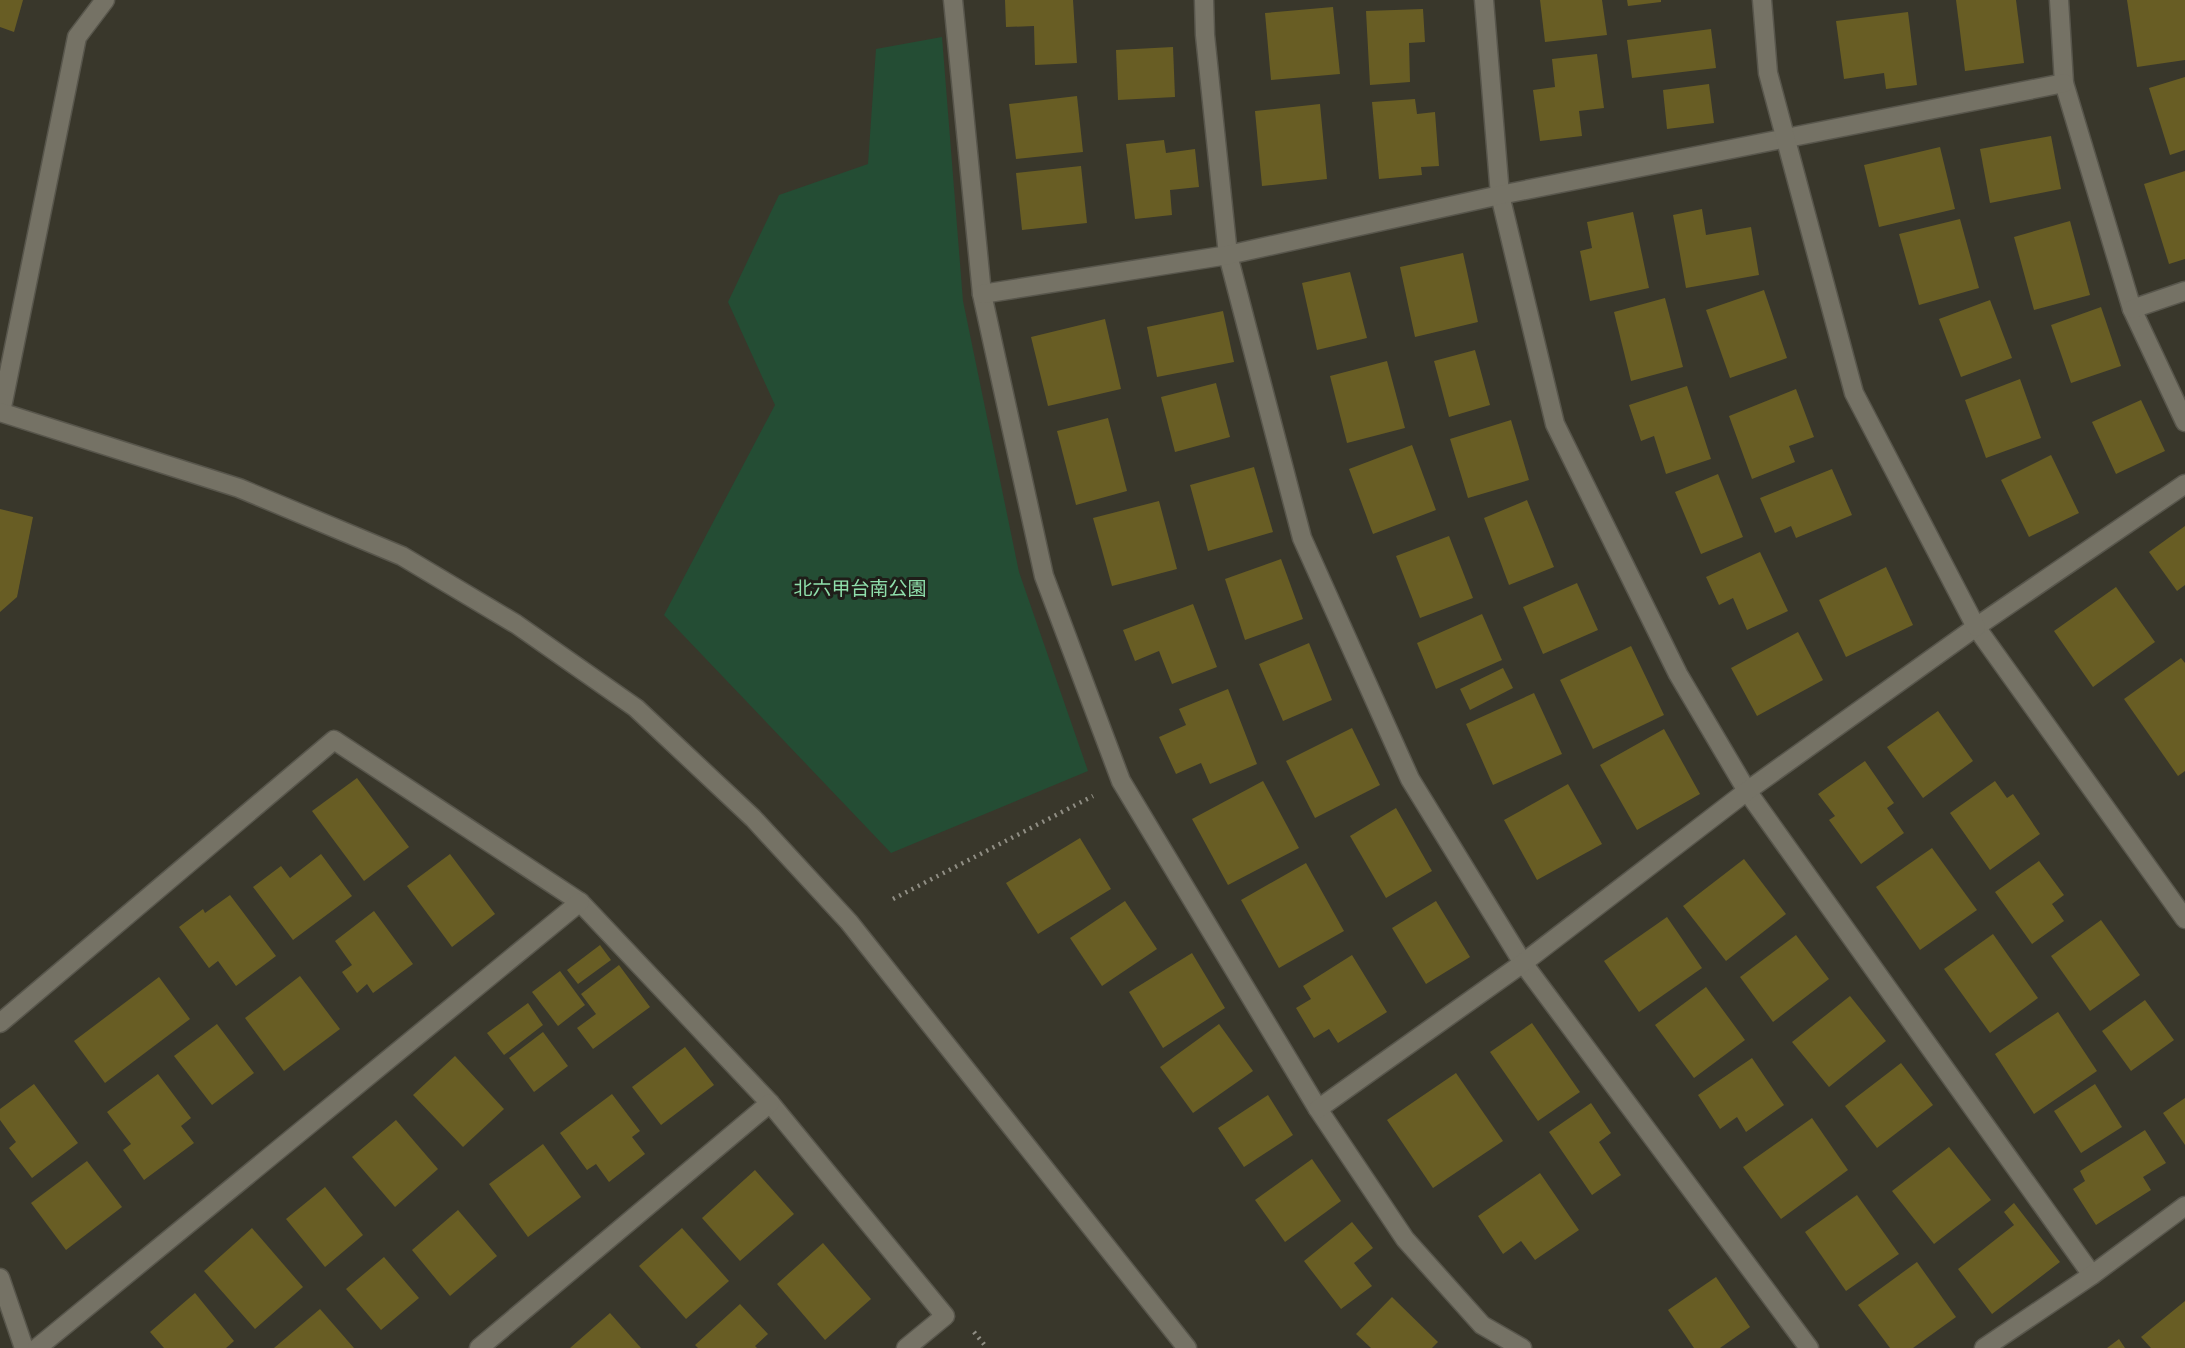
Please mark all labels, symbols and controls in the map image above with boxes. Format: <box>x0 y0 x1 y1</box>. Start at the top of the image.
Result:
park label: 北六甲台南公園 <box>793 576 927 599</box>

